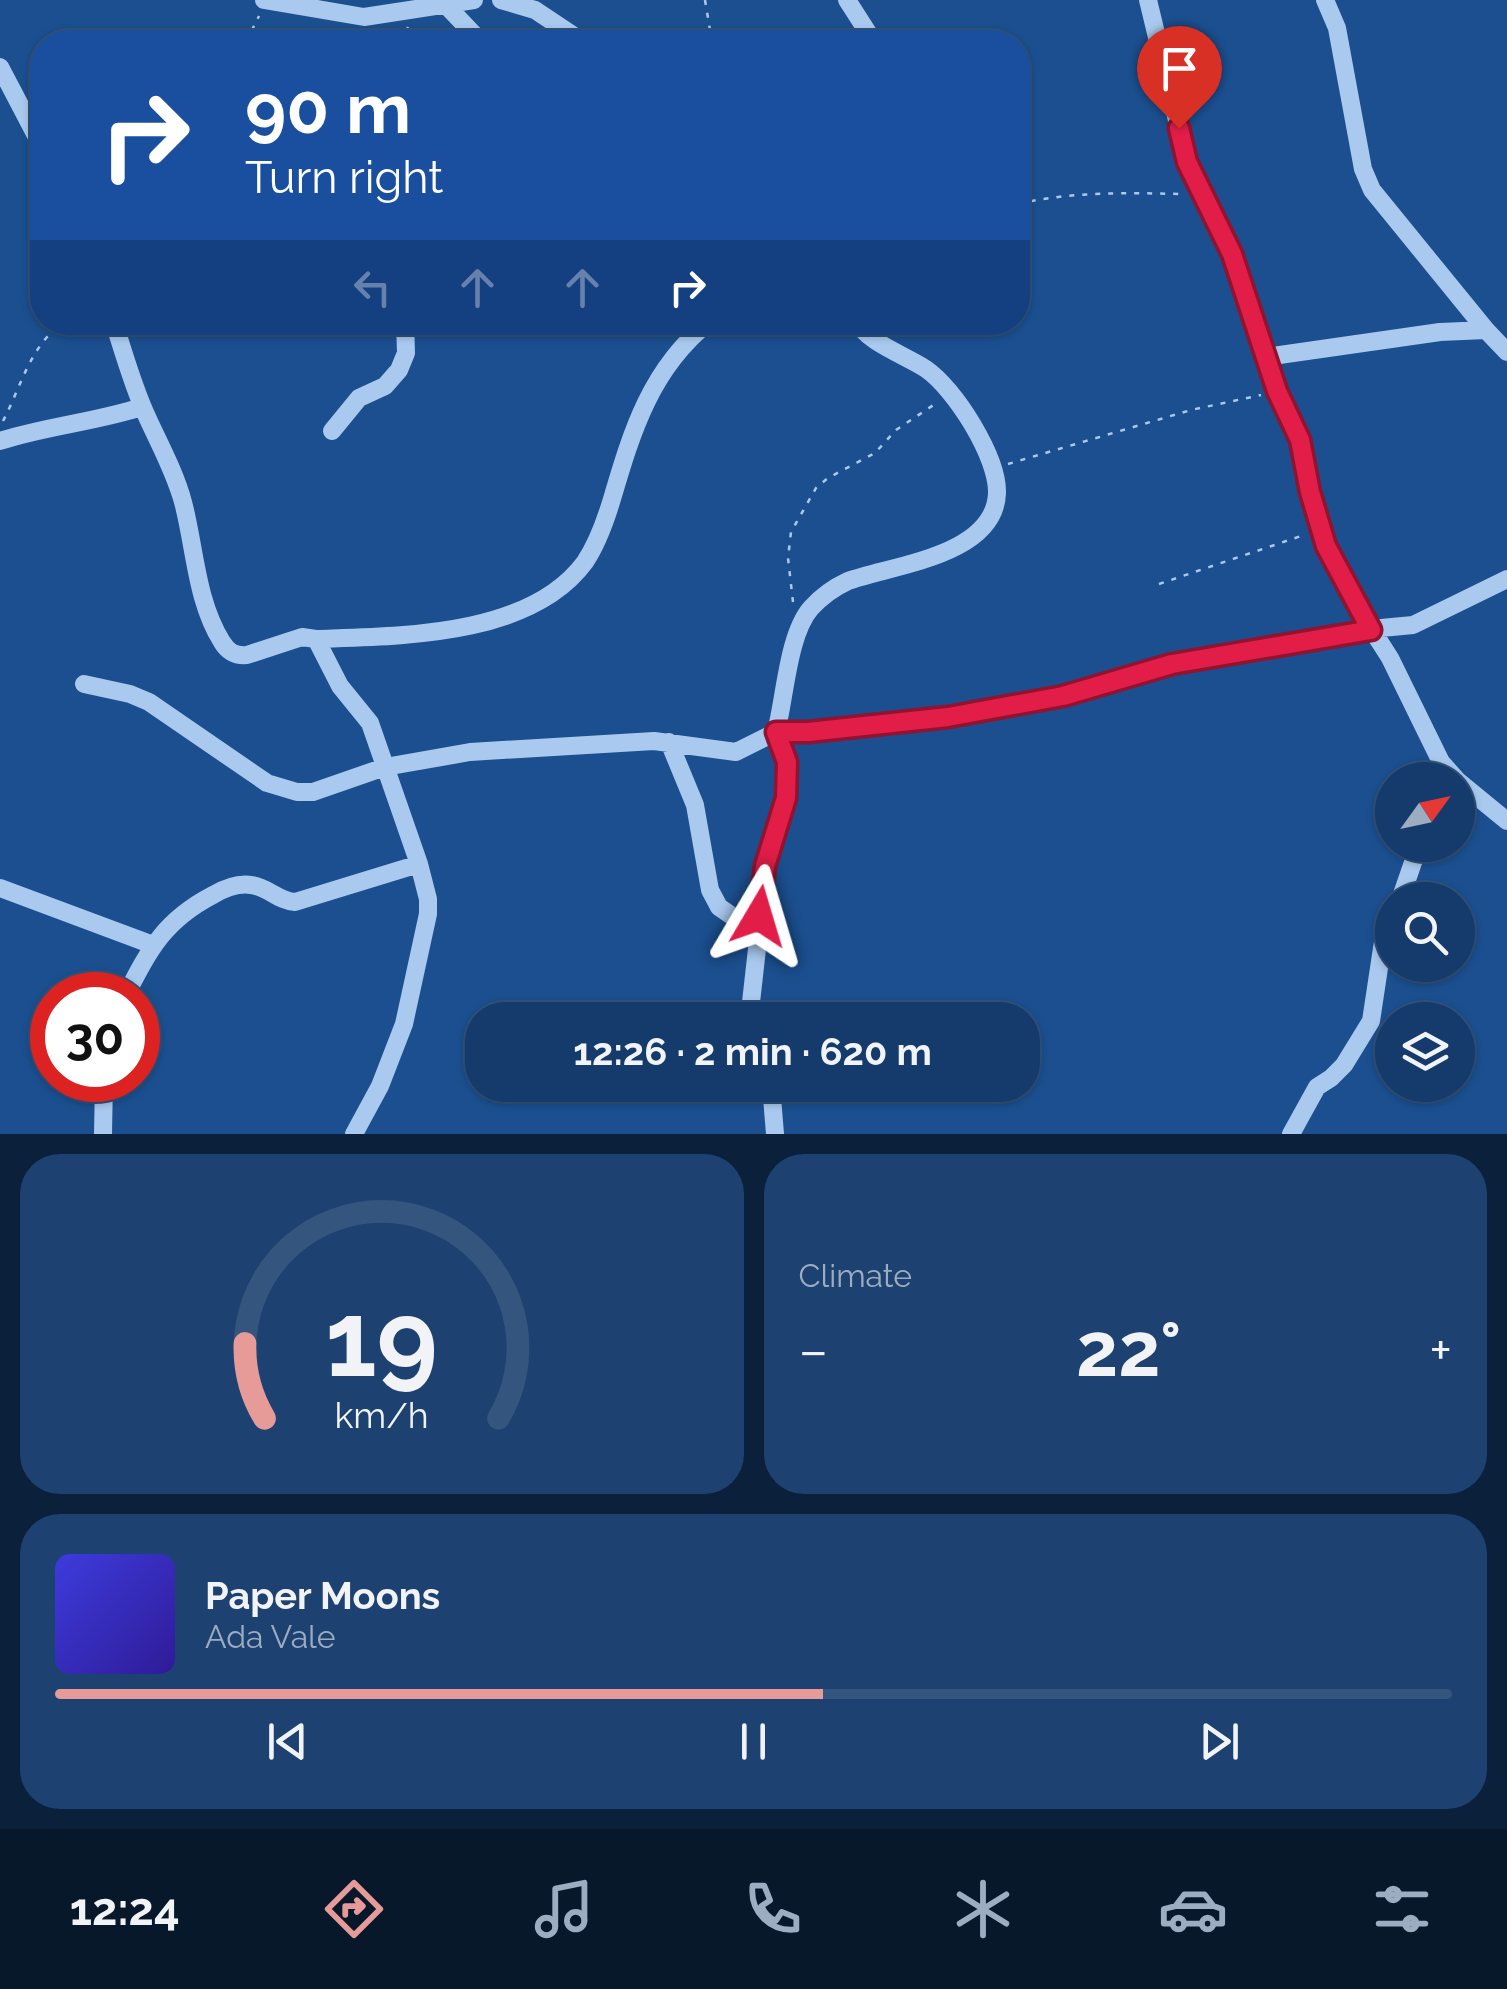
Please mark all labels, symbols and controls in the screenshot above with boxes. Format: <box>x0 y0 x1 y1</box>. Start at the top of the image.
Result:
pin <box>1137 26 1222 129</box>
icon: arrive <box>1152 41 1207 96</box>
text: 90 m <box>245 67 411 149</box>
icon: right <box>80 70 210 200</box>
text: Turn right <box>245 151 443 204</box>
icon: left <box>345 260 400 315</box>
icon: ahead <box>450 260 505 315</box>
icon: ahead <box>555 260 610 315</box>
icon: right <box>660 260 715 315</box>
north arrow <box>1375 762 1475 862</box>
map controls <box>1375 762 1475 1102</box>
position arrow <box>707 864 811 968</box>
button: search <box>1375 882 1475 982</box>
speed limit sign: 30 <box>30 972 160 1102</box>
button: layers <box>1375 1002 1475 1102</box>
text: 12:26 · 2 min · 620 m <box>573 1029 932 1074</box>
text: Climate <box>799 1257 912 1294</box>
text: 19 <box>325 1278 438 1400</box>
text: 22° <box>1076 1305 1181 1394</box>
text: − <box>799 1318 828 1383</box>
text: + <box>1429 1318 1452 1383</box>
text: km/h <box>335 1394 429 1436</box>
text: Paper Moons <box>205 1573 440 1618</box>
text: Ada Vale <box>205 1618 336 1655</box>
icon: previous <box>260 1714 315 1769</box>
icon: pause <box>726 1714 781 1769</box>
icon: next <box>1192 1714 1247 1769</box>
icon: directions <box>319 1874 389 1944</box>
icon: music <box>529 1874 599 1944</box>
icon: phone <box>738 1874 808 1944</box>
icon: climate <box>948 1874 1018 1944</box>
icon: car <box>1158 1874 1228 1944</box>
icon: filters <box>1367 1874 1437 1944</box>
text: 12:24 <box>70 1883 180 1936</box>

